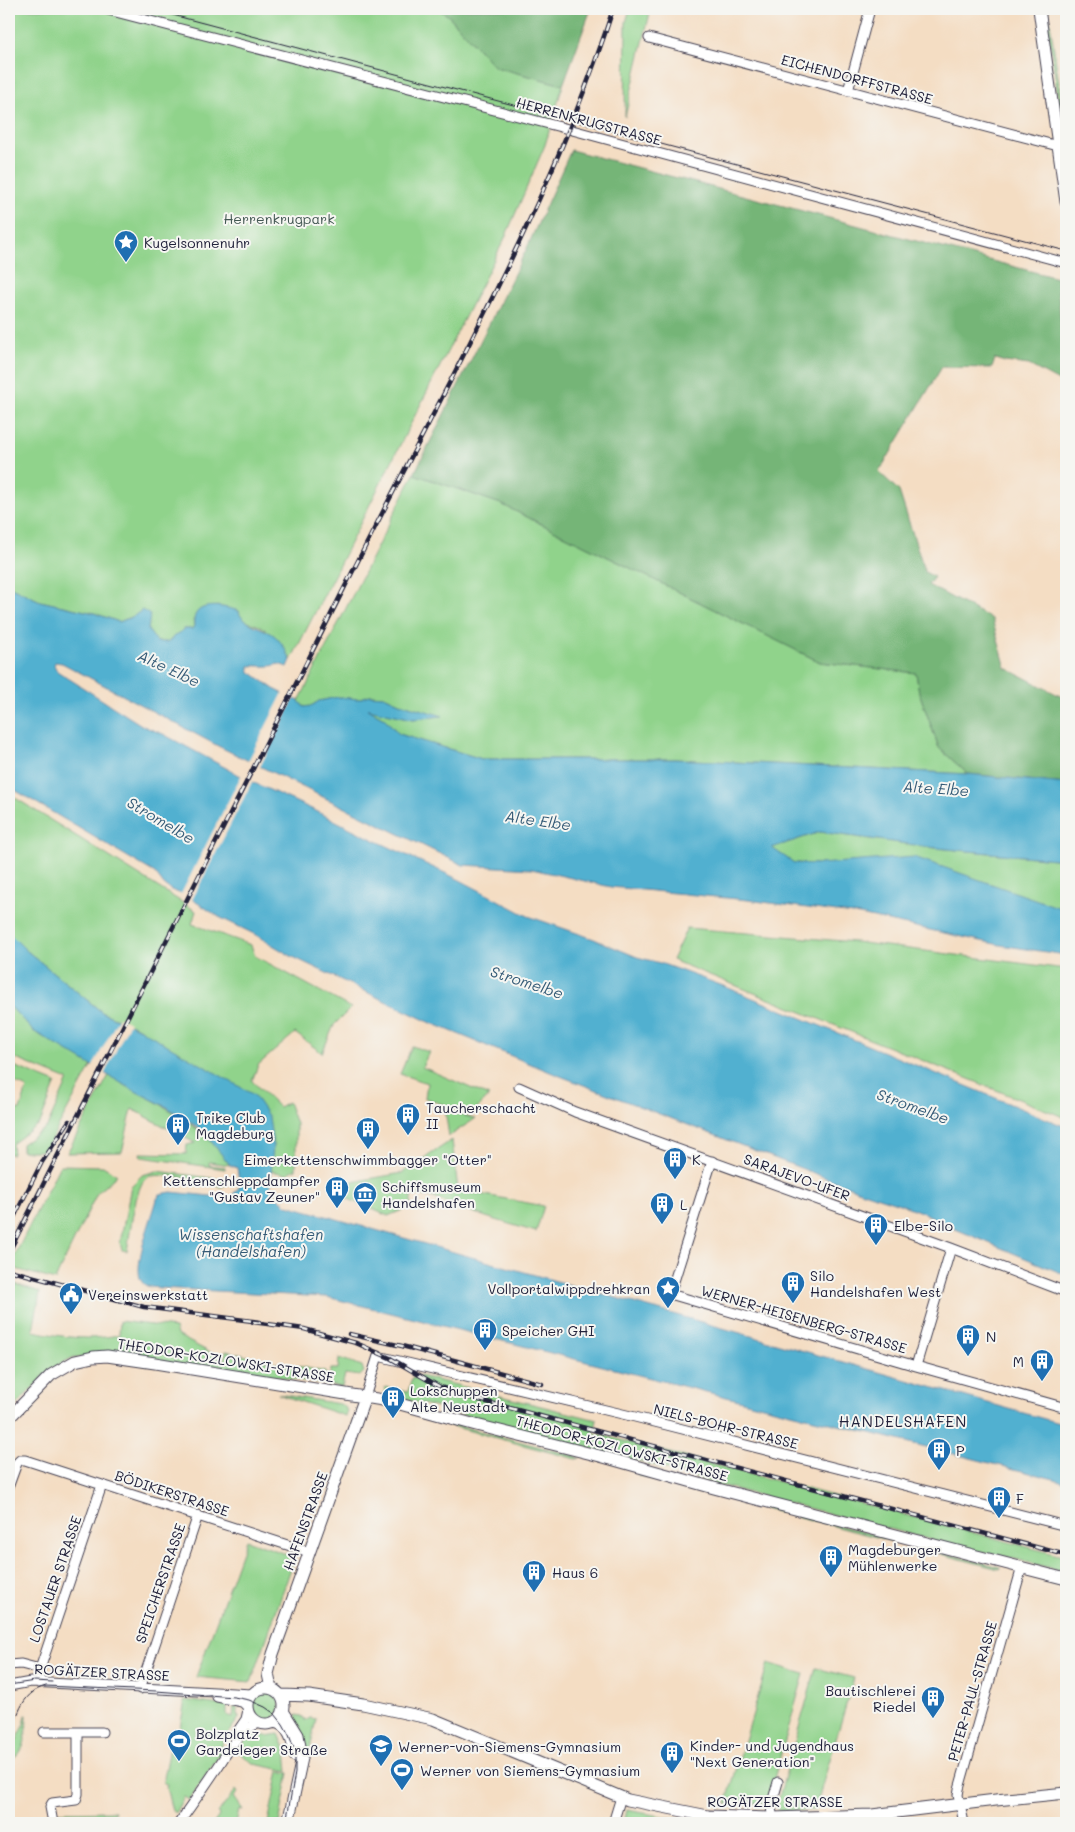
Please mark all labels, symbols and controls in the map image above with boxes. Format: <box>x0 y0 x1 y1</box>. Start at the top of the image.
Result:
street label: EICHENDORFFSTRASSE <box>779 50 935 108</box>
street label: HERRENKRUGSTRASSE <box>514 92 664 150</box>
park label: Herrenkrugpark <box>223 209 335 228</box>
place icon: Kugelsonnenuhr <box>113 229 139 263</box>
place label: Kugelsonnenuhr <box>144 233 250 252</box>
water label: Alte Elbe <box>135 645 203 691</box>
water label: Alte Elbe <box>902 776 970 800</box>
water label: Stromelbe <box>124 792 198 848</box>
water label: Alte Elbe <box>504 806 572 834</box>
water label: Stromelbe <box>488 961 566 1003</box>
water label: Stromelbe <box>874 1084 952 1128</box>
place label: Taucherschacht II <box>426 1098 536 1133</box>
building icon: Taucherschacht II <box>395 1102 421 1136</box>
place label: Trike Club Magdeburg <box>196 1108 273 1143</box>
building icon: Trike Club Magdeburg <box>165 1112 191 1146</box>
building icon: Eimerkettenschwimmbagger "Otter" <box>355 1116 381 1150</box>
building icon: K <box>662 1146 688 1180</box>
street label: SARAJEVO-UFER <box>741 1149 853 1205</box>
place label: Eimerkettenschwimmbagger "Otter" <box>244 1150 492 1169</box>
place label: K <box>692 1150 701 1169</box>
place label: Kettenschleppdampfer "Gustav Zeuner" <box>163 1171 320 1206</box>
building icon: Kettenschleppdampfer "Gustav Zeuner" <box>324 1175 350 1209</box>
place label: Schiffsmuseum Handelshafen <box>382 1177 481 1212</box>
museum icon: Schiffsmuseum Handelshafen <box>352 1181 378 1215</box>
building icon: L <box>649 1191 675 1225</box>
place label: L <box>680 1195 688 1214</box>
building icon: Elbe-Silo <box>863 1212 889 1246</box>
place label: Elbe-Silo <box>894 1216 953 1235</box>
water label: Wissenschaftshafen (Handelshafen) <box>179 1224 323 1261</box>
place label: Silo Handelshafen West <box>810 1266 941 1301</box>
building icon: Silo Handelshafen West <box>780 1270 806 1304</box>
place icon: Vollportalwippdrehkran <box>655 1275 681 1309</box>
place label: Vollportalwippdrehkran <box>487 1279 650 1298</box>
public building icon: Vereinswerkstatt <box>58 1281 84 1315</box>
street label: WERNER-HEISENBERG-STRASSE <box>699 1281 909 1357</box>
place label: Vereinswerkstatt <box>88 1285 208 1304</box>
building icon: Speicher GHI <box>472 1317 498 1351</box>
place label: Speicher GHI <box>502 1321 594 1340</box>
building icon: N <box>955 1323 981 1357</box>
place label: N <box>986 1327 996 1346</box>
street label: THEODOR-KOZLOWSKI-STRASSE <box>116 1334 336 1386</box>
building icon: M <box>1029 1348 1055 1382</box>
place label: M <box>1013 1352 1024 1371</box>
place label: Lokschuppen Alte Neustadt <box>410 1381 506 1416</box>
building icon: Lokschuppen Alte Neustadt <box>380 1385 406 1419</box>
street label: NIELS-BOHR-STRASSE <box>652 1399 800 1453</box>
street label: THEODOR-KOZLOWSKI-STRASSE <box>514 1411 730 1485</box>
district label: HANDELSHAFEN <box>839 1411 967 1431</box>
building icon: P <box>926 1437 952 1471</box>
place label: P <box>956 1441 965 1460</box>
street label: BÖDIKERSTRASSE <box>112 1466 232 1520</box>
street label: HAFENSTRASSE <box>278 1469 332 1573</box>
building icon: F <box>986 1485 1012 1519</box>
place label: F <box>1016 1489 1024 1508</box>
street label: LOSTAUER STRASSE <box>24 1513 86 1645</box>
street label: SPEICHERSTRASSE <box>131 1520 189 1646</box>
place label: Magdeburger Mühlenwerke <box>848 1540 941 1575</box>
building icon: Magdeburger Mühlenwerke <box>818 1544 844 1578</box>
building icon: Haus 6 <box>521 1559 547 1593</box>
place label: Haus 6 <box>552 1563 598 1582</box>
street label: PETER-PAUL-STRASSE <box>943 1619 1001 1763</box>
street label: ROGÄTZER STRASSE <box>34 1659 170 1685</box>
place label: Bautischlerei Riedel <box>825 1681 916 1716</box>
building icon: Bautischlerei Riedel <box>920 1685 946 1719</box>
place label: Bolzplatz Gardeleger Straße <box>196 1724 327 1759</box>
sports icon: Bolzplatz Gardeleger Straße <box>166 1728 192 1762</box>
school or university icon: Werner-von-Siemens-Gymnasium <box>368 1733 394 1767</box>
place label: Kinder- und Jugendhaus "Next Generation" <box>690 1736 854 1771</box>
place label: Werner-von-Siemens-Gymnasium <box>398 1737 621 1756</box>
building icon: Kinder- und Jugendhaus "Next Generation" <box>659 1740 685 1774</box>
sports icon: Werner von Siemens-Gymnasium <box>389 1757 415 1791</box>
place label: Werner von Siemens-Gymnasium <box>420 1761 640 1780</box>
street label: ROGÄTZER STRASSE <box>707 1792 843 1811</box>

